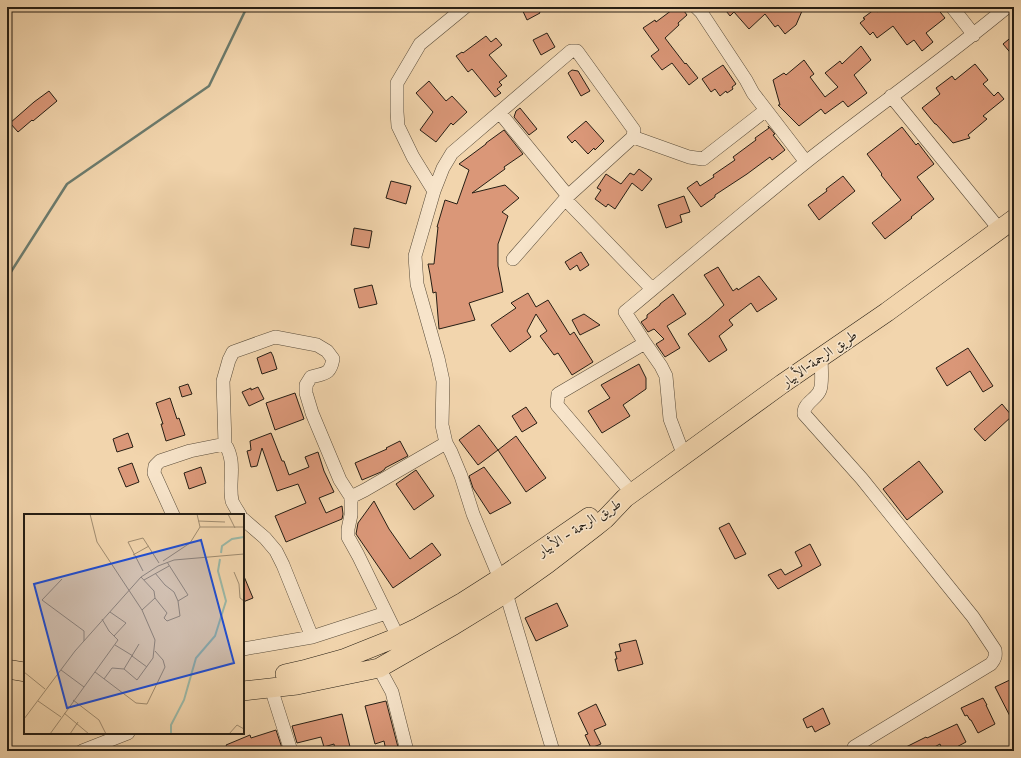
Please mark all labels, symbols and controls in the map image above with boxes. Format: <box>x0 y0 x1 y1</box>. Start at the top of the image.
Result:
street label: طريق الرجمة-الأبيار <box>776 325 860 392</box>
street label: طريق الرجمة - الأبيار <box>532 493 624 561</box>
inset map <box>24 514 244 734</box>

